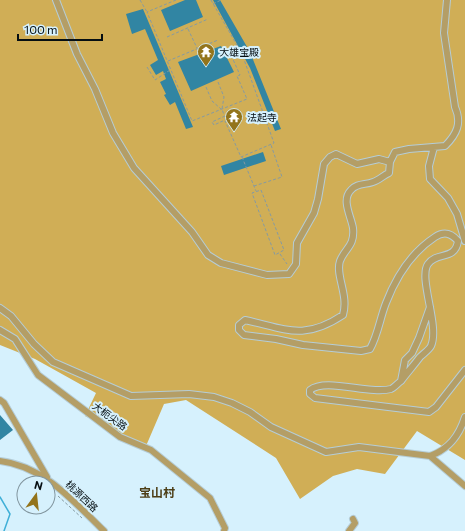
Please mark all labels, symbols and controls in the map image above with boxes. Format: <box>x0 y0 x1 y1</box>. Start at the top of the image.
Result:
scale bar <box>18 16 102 42</box>
text: 100 m <box>24 22 58 36</box>
temple icon: 大雄宝殿 <box>196 42 216 67</box>
place label: 大雄宝殿 <box>219 46 259 58</box>
temple icon: 法起寺 <box>224 107 244 132</box>
place label: 法起寺 <box>247 111 277 123</box>
street label: 大枙尖路 <box>90 399 130 433</box>
north arrow <box>16 475 56 515</box>
text: N <box>33 478 44 492</box>
street label: 桃源西路 <box>63 478 101 514</box>
district label: 宝山村 <box>139 485 175 499</box>

